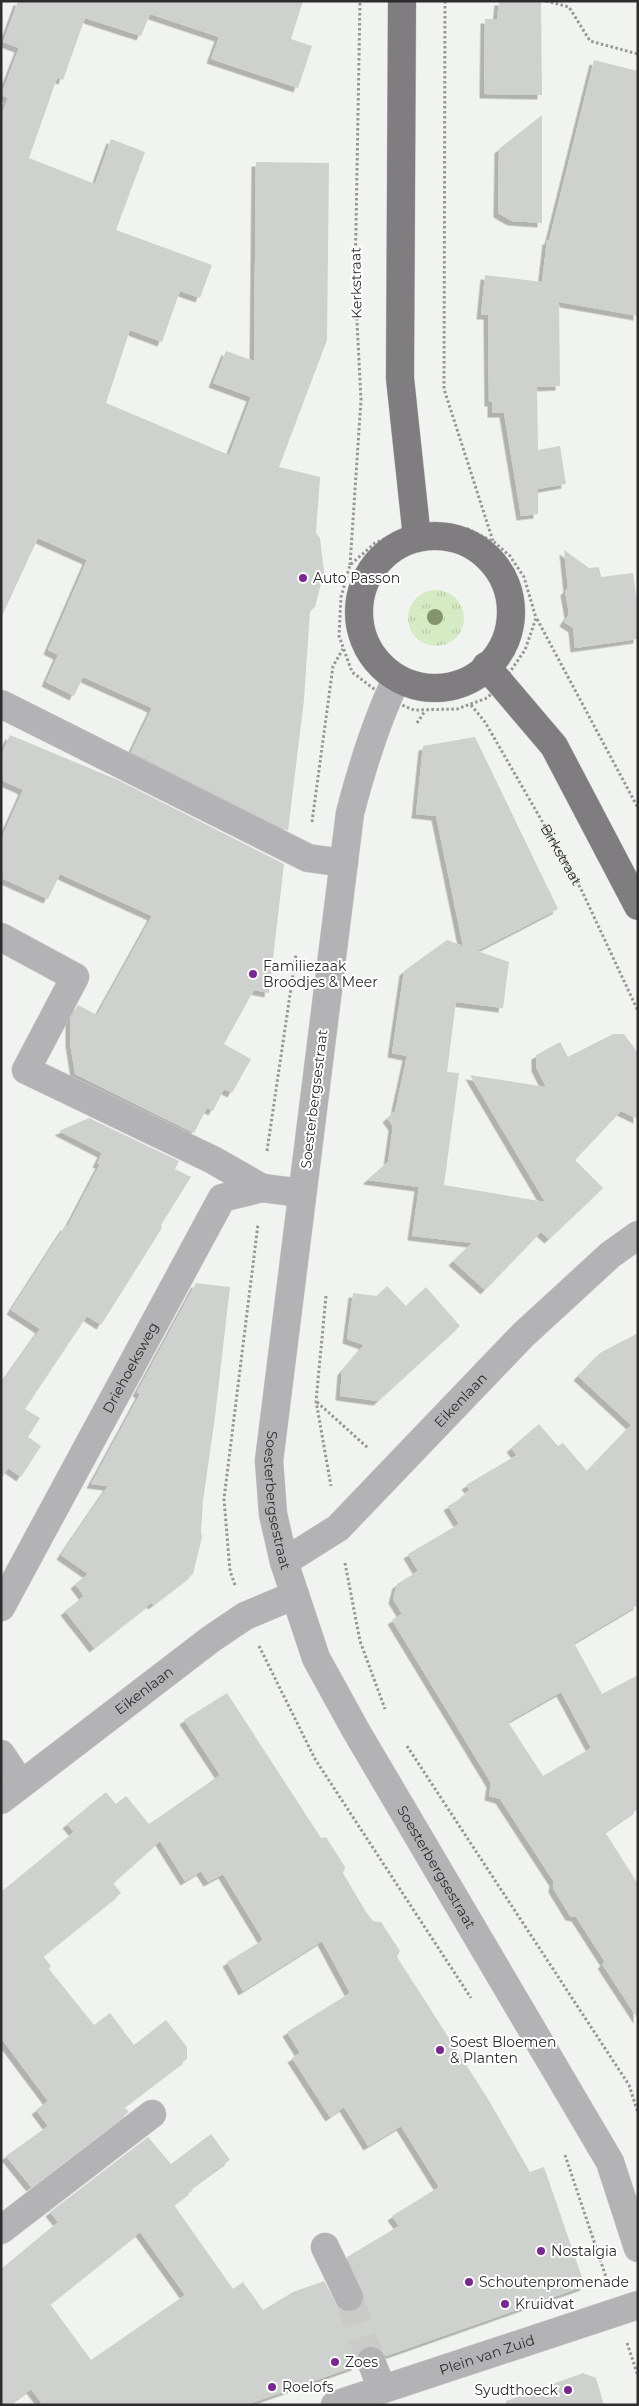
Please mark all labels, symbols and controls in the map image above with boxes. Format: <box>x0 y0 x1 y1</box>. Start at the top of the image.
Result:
street label: Kerkstraat <box>346 247 366 319</box>
place label: Auto Passon <box>313 569 400 587</box>
marker: Auto Passon <box>297 572 309 584</box>
street label: Birkstraat <box>537 821 586 889</box>
place label: Familiezaak Broodjes & Meer <box>263 957 378 991</box>
marker: Familiezaak Broodjes & Meer <box>247 968 259 980</box>
street label: Soesterbergsestraat <box>297 1028 332 1170</box>
street label: Driehoeksweg <box>98 1319 162 1416</box>
street label: Eikenlaan <box>430 1369 491 1431</box>
street label: Soesterbergsestraat <box>260 1430 295 1572</box>
street label: Eikenlaan <box>111 1662 177 1719</box>
street label: Soesterbergsestraat <box>393 1802 480 1932</box>
place label: Soest Bloemen & Planten <box>450 2033 556 2067</box>
marker: Soest Bloemen & Planten <box>434 2044 446 2056</box>
place label: Nostalgia <box>551 2242 617 2260</box>
marker: Nostalgia <box>535 2245 547 2257</box>
place label: Schoutenpromenade <box>479 2273 629 2291</box>
marker: Schoutenpromenade <box>463 2276 475 2288</box>
place label: Kruidvat <box>515 2295 575 2313</box>
marker: Kruidvat <box>499 2298 511 2310</box>
street label: Plein van Zuid <box>437 2331 537 2379</box>
place label: Zoes <box>345 2353 378 2371</box>
marker: Zoes <box>329 2356 341 2368</box>
place label: Roelofs <box>282 2378 334 2396</box>
marker: Roelofs <box>266 2381 278 2393</box>
place label: Syudthoeck <box>474 2381 559 2399</box>
marker: Syudthoeck <box>562 2384 574 2396</box>

